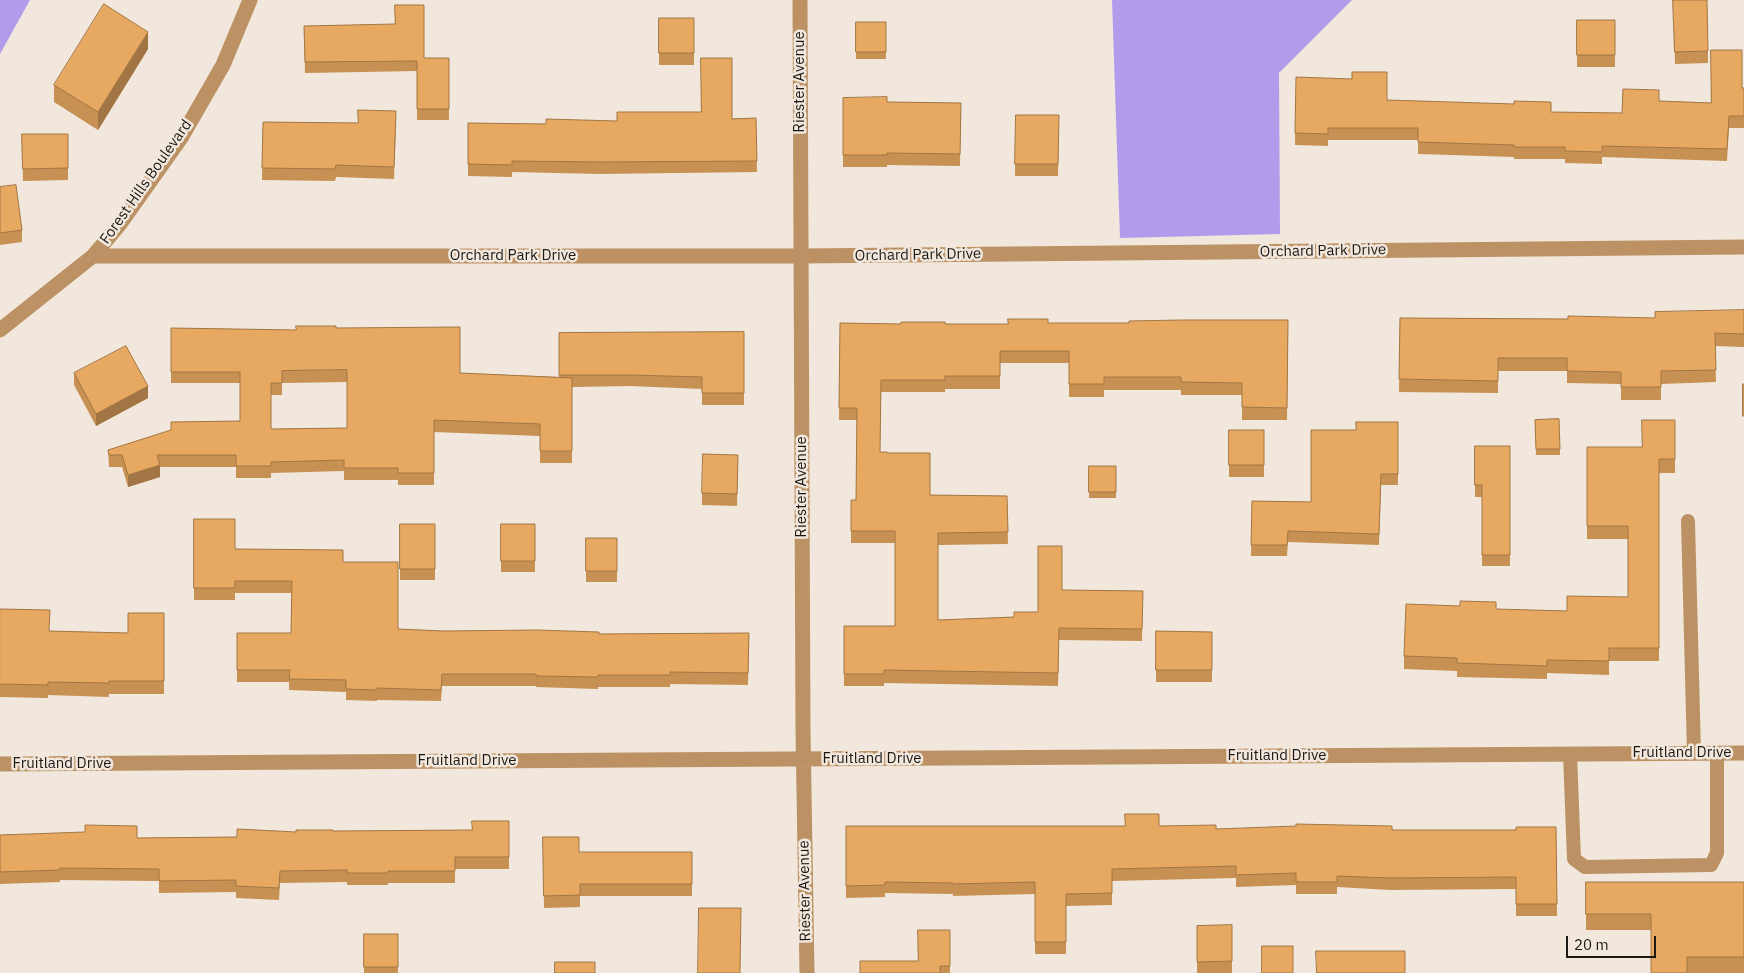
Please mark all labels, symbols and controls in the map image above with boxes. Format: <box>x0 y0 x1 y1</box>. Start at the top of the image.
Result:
street label: Riester Avenue <box>791 31 809 133</box>
street label: Forest Hills Boulevard <box>96 116 196 248</box>
street label: Orchard Park Drive <box>1260 241 1386 261</box>
street label: Orchard Park Drive <box>855 245 981 265</box>
street label: Orchard Park Drive <box>450 247 576 265</box>
street label: Riester Avenue <box>793 436 811 538</box>
street label: Fruitland Drive <box>1633 744 1731 762</box>
street label: Fruitland Drive <box>1228 747 1326 765</box>
street label: Fruitland Drive <box>823 750 921 768</box>
street label: Fruitland Drive <box>418 752 516 770</box>
street label: Fruitland Drive <box>13 755 111 773</box>
street label: Riester Avenue <box>795 840 815 942</box>
scale bar <box>1569 926 1659 958</box>
text: 20 m <box>1574 935 1609 954</box>

